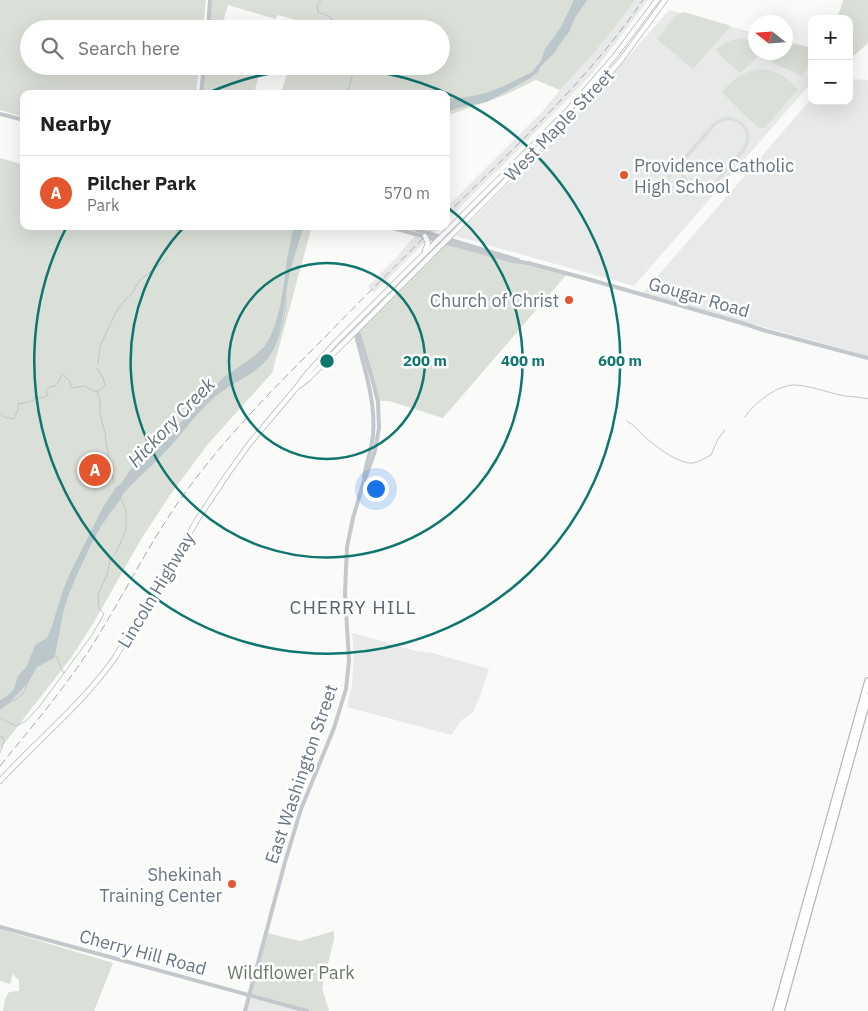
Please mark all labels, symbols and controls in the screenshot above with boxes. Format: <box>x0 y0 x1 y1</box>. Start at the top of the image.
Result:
north arrow <box>748 15 793 60</box>
map controls <box>808 15 853 105</box>
button: + <box>808 15 853 60</box>
search box <box>20 20 450 75</box>
icon: search <box>38 34 66 62</box>
text: Search here <box>78 36 180 60</box>
button: − <box>808 60 853 105</box>
street label: West Maple Street <box>499 64 619 186</box>
text: Nearby <box>40 109 111 137</box>
place label: Providence Catholic High School <box>634 154 794 198</box>
marker: Providence Catholic High School <box>618 169 630 181</box>
text: Pilcher Park <box>87 171 196 195</box>
text: A <box>51 183 61 203</box>
text: 570 m <box>383 183 430 203</box>
text: Park <box>87 195 119 215</box>
street label: Gougar Road <box>646 272 752 322</box>
place label: Church of Christ <box>430 289 559 312</box>
marker: Church of Christ <box>563 294 575 306</box>
text: 200 m <box>403 351 447 370</box>
text: 400 m <box>501 351 545 370</box>
text: 600 m <box>598 351 642 370</box>
centre of rings <box>318 352 336 370</box>
water label: Hickory Creek <box>122 371 221 472</box>
pin: A <box>79 451 111 489</box>
your location <box>363 476 389 502</box>
street label: Lincoln Highway <box>112 528 200 652</box>
district label: CHERRY HILL <box>290 595 416 619</box>
street label: East Washington Street <box>259 681 343 867</box>
place label: Shekinah Training Center <box>99 863 222 907</box>
marker: Shekinah Training Center <box>226 878 238 890</box>
street label: Cherry Hill Road <box>77 924 209 980</box>
park label: Wildflower Park <box>227 961 355 984</box>

